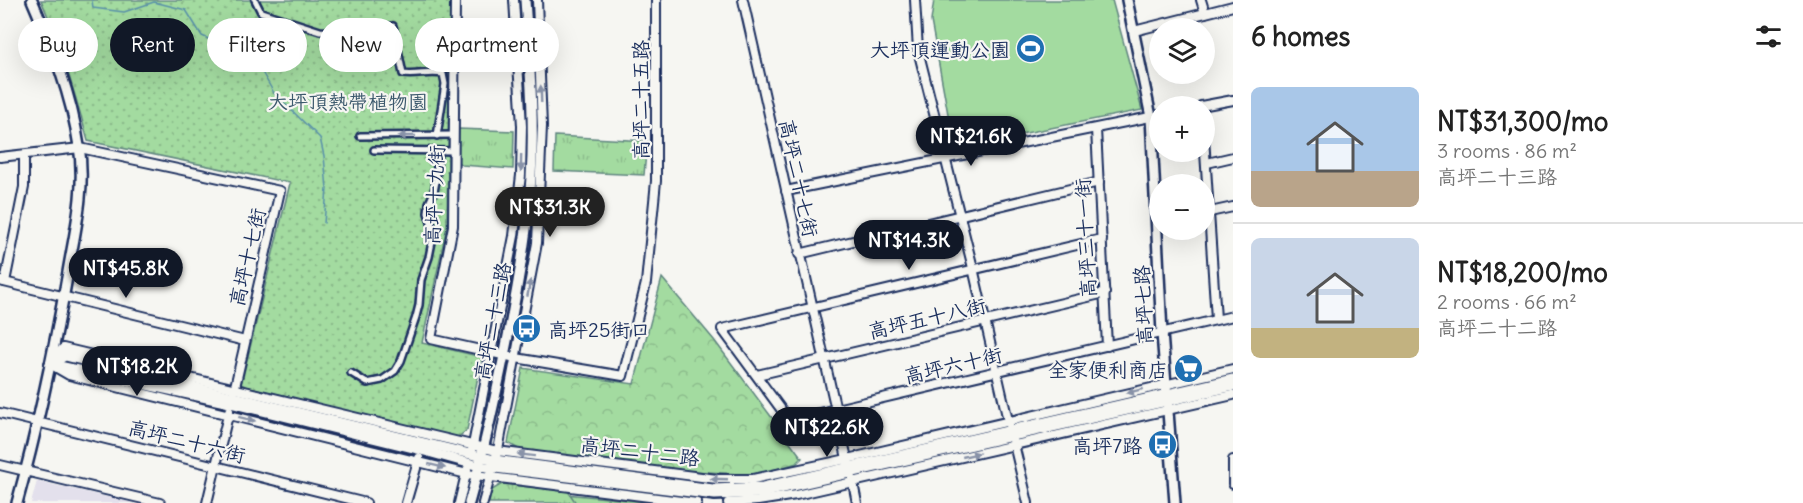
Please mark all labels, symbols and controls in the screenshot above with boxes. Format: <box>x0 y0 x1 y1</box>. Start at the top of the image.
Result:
chip: Buy <box>18 18 98 72</box>
chip: Rent <box>110 18 195 72</box>
chip: Filters <box>207 18 307 72</box>
chip: New <box>319 18 403 72</box>
chip: Apartment <box>415 18 559 72</box>
map controls <box>1149 18 1215 240</box>
button: layers <box>1149 18 1215 84</box>
text: 6 homes <box>1251 20 1350 53</box>
icon: filters <box>1752 20 1785 53</box>
sports icon: 大坪頂運動公園 <box>1015 33 1047 65</box>
place label: 大坪頂運動公園 <box>870 37 1010 62</box>
street label: 高坪二十五路 <box>628 39 653 160</box>
one-way arrow <box>536 84 546 103</box>
park label: 大坪頂熱帶植物園 <box>268 89 428 114</box>
button: + <box>1149 96 1215 162</box>
text: NT$31,300/mo <box>1437 105 1608 138</box>
icon: home <box>1299 111 1371 183</box>
pin: NT$21.6K <box>909 116 1033 167</box>
street label: 高坪二十七街 <box>774 117 824 239</box>
text: NT$21.6K <box>930 123 1012 148</box>
one-way arrow <box>397 131 416 141</box>
text: 3 rooms · 86 m² <box>1437 138 1577 163</box>
street label: 高坪十九街 <box>419 144 449 246</box>
one-way arrow <box>516 154 526 173</box>
text: 高坪二十三路 <box>1437 164 1557 189</box>
button: − <box>1149 174 1215 240</box>
street label: 高坪三十一街 <box>1069 177 1101 299</box>
pin: NT$31.3K <box>488 187 612 238</box>
text: NT$31.3K <box>509 194 591 219</box>
street label: 高坪十七街 <box>224 205 270 309</box>
pin: NT$14.3K <box>847 220 971 271</box>
text: NT$14.3K <box>868 227 950 252</box>
pin: NT$45.8K <box>64 248 188 299</box>
text: NT$45.8K <box>83 255 169 280</box>
text: NT$18,200/mo <box>1437 256 1608 289</box>
street label: 高坪二十三路 <box>468 259 516 382</box>
icon: home <box>1299 262 1371 334</box>
street label: 高坪七路 <box>1128 263 1158 346</box>
one-way arrow <box>525 278 534 297</box>
text: 2 rooms · 66 m² <box>1437 289 1577 314</box>
street label: 高坪五十八街 <box>866 292 988 344</box>
bus stop icon: 高坪25街口 <box>511 313 543 345</box>
text: 高坪二十二路 <box>1437 315 1557 340</box>
place label: 高坪25街口 <box>548 317 650 342</box>
street label: 高坪六十街 <box>901 342 1005 388</box>
pin: NT$18.2K <box>75 346 199 397</box>
text: NT$18.2K <box>96 353 178 378</box>
supermarket icon: 全家便利商店 <box>1173 353 1205 385</box>
place label: 全家便利商店 <box>1048 357 1168 382</box>
one-way arrow <box>1126 387 1144 397</box>
pin: NT$22.6K <box>765 407 889 458</box>
street label: 高坪二十六街 <box>126 414 248 468</box>
text: NT$22.6K <box>784 414 870 439</box>
one-way arrow <box>238 415 256 425</box>
bus stop icon: 高坪7路 <box>1147 429 1179 461</box>
street label: 高坪二十二路 <box>579 431 702 471</box>
place label: 高坪7路 <box>1072 433 1143 458</box>
one-way arrow <box>961 449 980 459</box>
one-way arrow <box>516 450 535 459</box>
one-way arrow <box>427 461 446 471</box>
one-way arrow <box>710 474 729 483</box>

